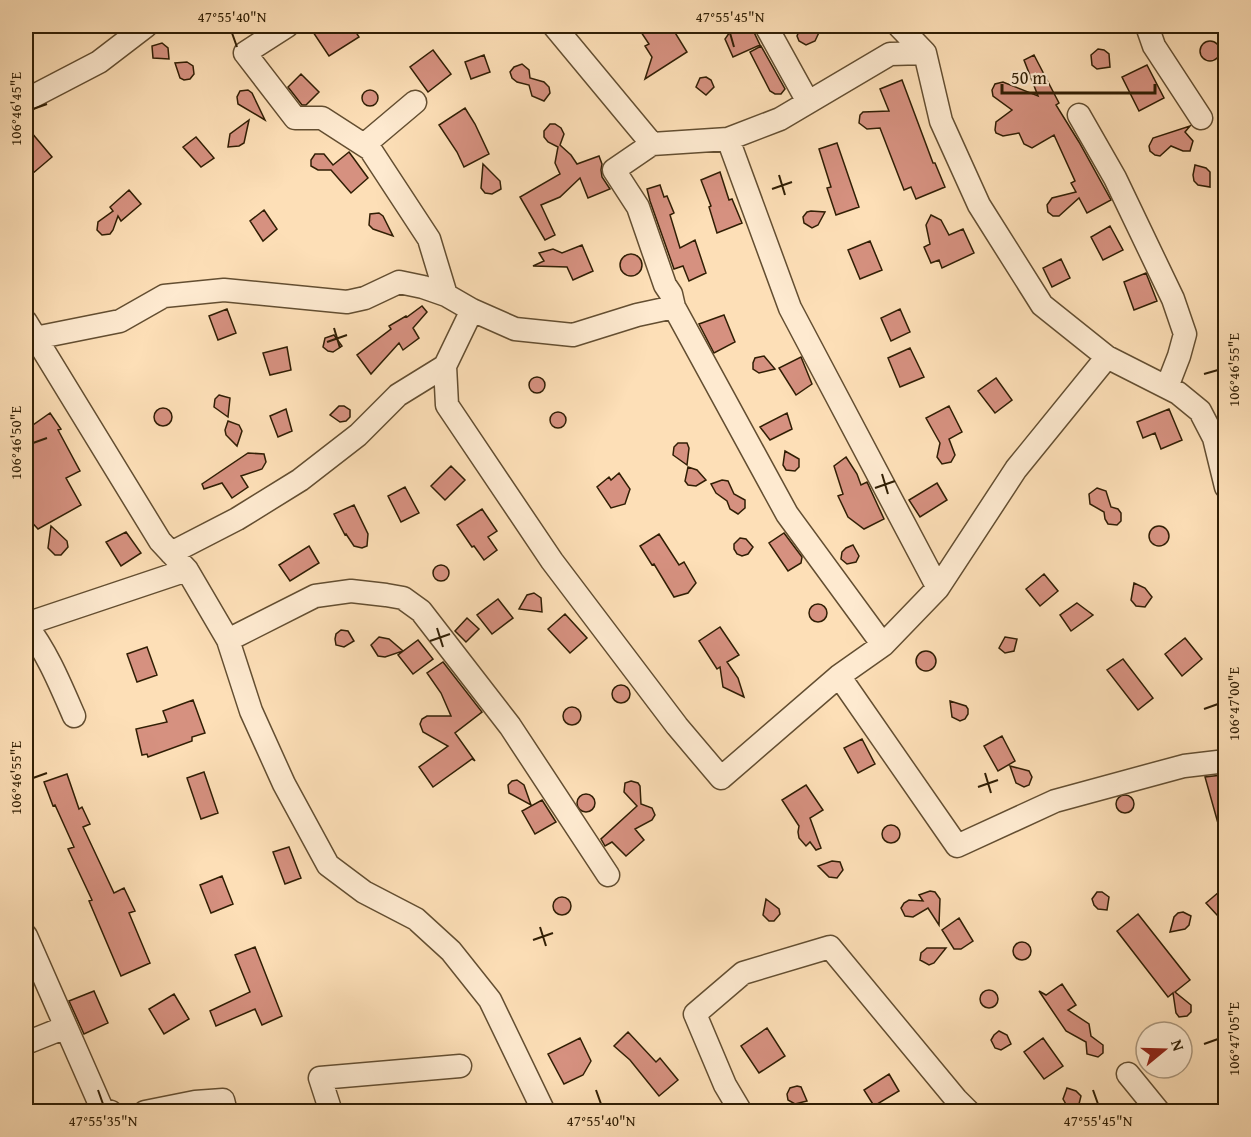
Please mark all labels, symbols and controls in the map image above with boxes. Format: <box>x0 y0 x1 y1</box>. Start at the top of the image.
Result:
text: 47°55'40"N <box>198 6 267 27</box>
text: 47°55'45"N <box>696 6 765 27</box>
scale bar <box>1002 57 1155 95</box>
text: 50 m <box>1011 64 1047 91</box>
text: 106°46'45"E <box>5 72 26 146</box>
text: 106°46'55"E <box>1223 333 1244 407</box>
text: 106°46'50"E <box>5 406 26 480</box>
text: 106°47'00"E <box>1223 667 1244 741</box>
text: 106°46'55"E <box>5 741 26 815</box>
text: 106°47'05"E <box>1223 1002 1244 1076</box>
north arrow <box>1134 1020 1194 1080</box>
text: N <box>1165 1036 1191 1054</box>
text: 47°55'35"N <box>69 1110 138 1131</box>
text: 47°55'40"N <box>567 1110 636 1131</box>
text: 47°55'45"N <box>1064 1110 1133 1131</box>

